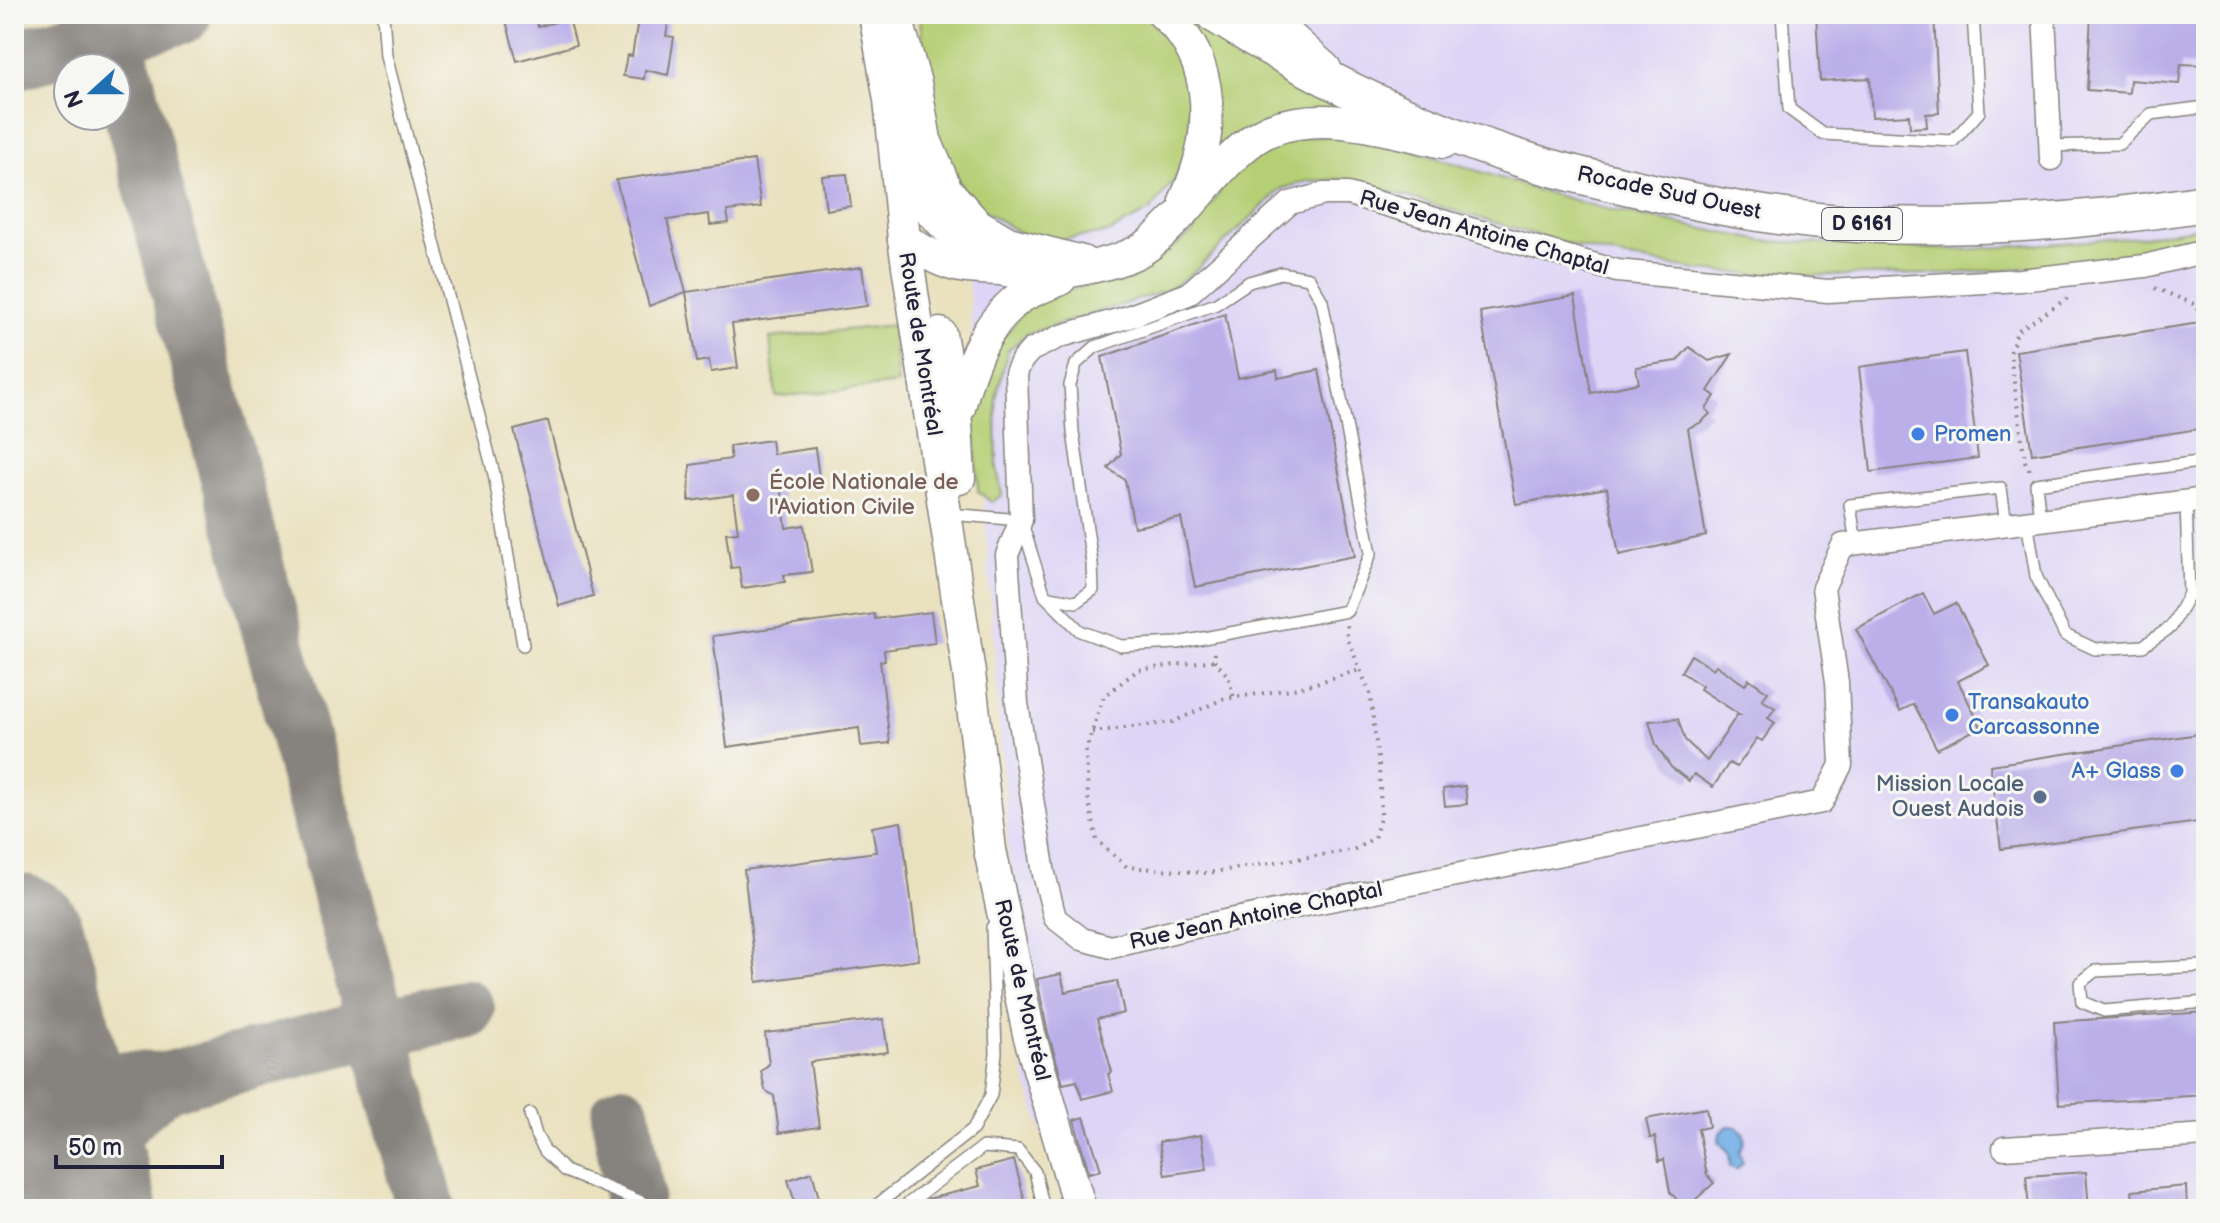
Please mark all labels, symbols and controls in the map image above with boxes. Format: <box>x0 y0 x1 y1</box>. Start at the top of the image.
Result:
north arrow <box>52 52 132 132</box>
text: N <box>59 86 90 111</box>
street label: Rocade Sud Ouest <box>1575 160 1764 226</box>
street label: Rue Jean Antoine Chaptal <box>1356 184 1612 282</box>
road number: D 6161 <box>1822 208 1902 240</box>
street label: Route de Montréal <box>892 250 948 438</box>
place label: Promen <box>1934 421 2011 448</box>
marker: Promen <box>1909 425 1927 443</box>
place label: École Nationale de l'Aviation Civile <box>769 468 959 521</box>
marker: École Nationale de l'Aviation Civile <box>744 486 762 504</box>
place label: Transakauto Carcassonne <box>1968 689 2100 741</box>
marker: Transakauto Carcassonne <box>1943 706 1961 724</box>
place label: A+ Glass <box>2072 758 2161 785</box>
marker: A+ Glass <box>2168 762 2186 780</box>
place label: Mission Locale Ouest Audois <box>1876 771 2024 823</box>
marker: Mission Locale Ouest Audois <box>2031 788 2049 806</box>
street label: Rue Jean Antoine Chaptal <box>1127 876 1385 956</box>
street label: Route de Montréal <box>988 897 1056 1083</box>
scale bar <box>56 1119 222 1169</box>
text: 50 m <box>68 1133 122 1162</box>

